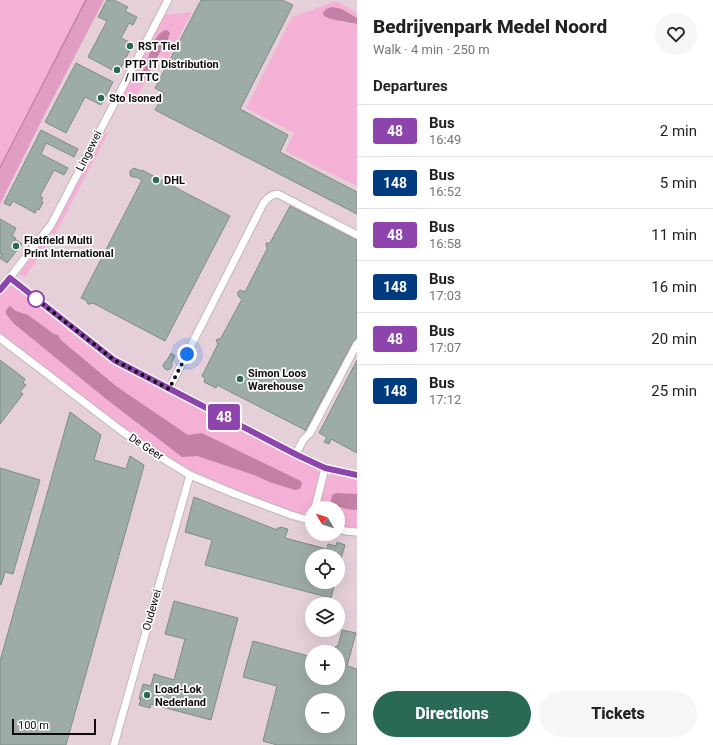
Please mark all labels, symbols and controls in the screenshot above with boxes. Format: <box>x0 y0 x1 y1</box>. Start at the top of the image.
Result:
button: heart <box>655 13 697 55</box>
text: Bedrijvenpark Medel Noord <box>373 15 607 38</box>
place label: RST Tiel <box>138 40 179 53</box>
marker: RST Tiel <box>125 41 135 51</box>
text: Walk · 4 min · 250 m <box>373 42 490 57</box>
place label: PTP IT Distribution / IITTC <box>124 58 219 84</box>
marker: PTP IT Distribution / IITTC <box>112 65 122 75</box>
text: Departures <box>373 77 448 95</box>
place label: Sto Isoned <box>109 92 162 105</box>
marker: Sto Isoned <box>96 93 106 103</box>
text: Bus <box>429 114 455 132</box>
text: 2 min <box>660 122 697 140</box>
text: 48 <box>387 123 403 139</box>
street label: Lingewei <box>73 129 105 173</box>
text: 16:49 <box>429 132 461 147</box>
text: Bus <box>429 166 455 184</box>
place label: DHL <box>164 174 185 187</box>
text: 5 min <box>660 174 697 192</box>
marker: DHL <box>151 175 161 185</box>
text: 148 <box>383 175 407 191</box>
text: 16:52 <box>429 184 461 199</box>
text: Bus <box>429 218 455 236</box>
text: 11 min <box>651 226 697 244</box>
text: 48 <box>387 227 403 243</box>
place label: Flatfield Multi Print International <box>24 234 114 260</box>
text: 16:58 <box>429 236 461 251</box>
marker: Flatfield Multi Print International <box>11 241 21 251</box>
text: Bus <box>429 270 455 288</box>
text: 16 min <box>651 278 697 296</box>
text: 148 <box>383 279 407 295</box>
text: 17:03 <box>429 288 461 303</box>
unlabelled marker <box>27 290 45 308</box>
text: Bus <box>429 322 455 340</box>
text: 20 min <box>651 330 697 348</box>
text: 48 <box>387 331 403 347</box>
text: 17:07 <box>429 340 461 355</box>
your location <box>177 344 197 364</box>
place label: Simon Loos Warehouse <box>248 367 307 393</box>
marker: Simon Loos Warehouse <box>235 374 245 384</box>
text: Bus <box>429 374 455 392</box>
text: 25 min <box>651 382 697 400</box>
text: 148 <box>383 383 407 399</box>
text: 17:12 <box>429 392 461 407</box>
line badge: 48 <box>206 404 242 430</box>
text: 48 <box>216 409 232 425</box>
street label: De Geer <box>126 431 166 463</box>
north arrow <box>305 501 345 541</box>
map controls <box>305 501 345 733</box>
button: locate <box>305 549 345 589</box>
street label: Oudewei <box>140 588 164 632</box>
button: layers <box>305 597 345 637</box>
button: + <box>305 645 345 685</box>
place label: Load-Lok Nederland <box>155 683 206 709</box>
marker: Load-Lok Nederland <box>142 690 152 700</box>
button: Directions <box>373 691 531 737</box>
button: Tickets <box>539 691 697 737</box>
button: − <box>305 693 345 733</box>
scale bar <box>12 717 96 736</box>
text: 100 m <box>18 719 49 732</box>

